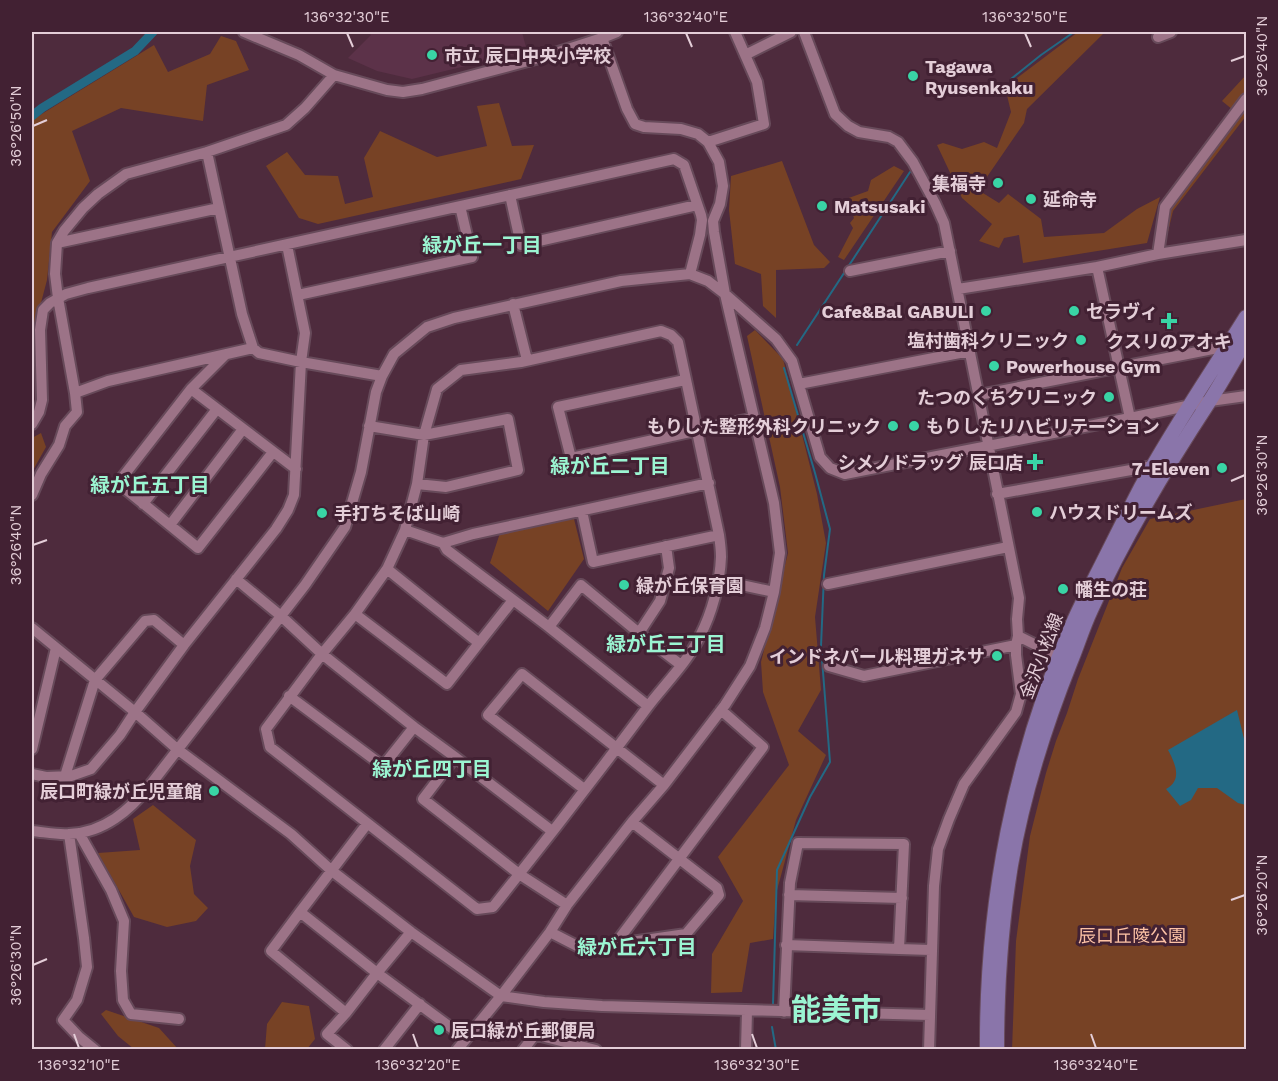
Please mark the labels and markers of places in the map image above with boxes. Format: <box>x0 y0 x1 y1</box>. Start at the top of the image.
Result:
place label: 市立 辰口中央小学校 <box>444 45 611 66</box>
marker: 市立 辰口中央小学校 <box>425 48 439 62</box>
place label: Tagawa Ryusenkaku <box>925 56 1033 98</box>
marker: Tagawa Ryusenkaku <box>906 69 920 83</box>
place label: 集福寺 <box>932 173 986 194</box>
marker: 集福寺 <box>991 176 1005 190</box>
place label: 延命寺 <box>1043 189 1097 210</box>
marker: 延命寺 <box>1024 192 1038 206</box>
place label: Matsusaki <box>834 196 925 217</box>
marker: Matsusaki <box>815 199 829 213</box>
place label: Cafe&Bal GABULI <box>822 301 974 322</box>
place label: セラヴィ <box>1086 301 1158 322</box>
marker: Cafe&Bal GABULI <box>979 304 993 318</box>
marker: セラヴィ <box>1067 304 1081 318</box>
marker: クスリのアオキ <box>1162 314 1176 328</box>
place label: 塩村歯科クリニック <box>907 330 1069 351</box>
place label: クスリのアオキ <box>1106 331 1232 352</box>
marker: 塩村歯科クリニック <box>1074 333 1088 347</box>
place label: Powerhouse Gym <box>1006 356 1161 377</box>
marker: Powerhouse Gym <box>987 359 1001 373</box>
place label: たつのくちクリニック <box>917 387 1097 408</box>
marker: たつのくちクリニック <box>1102 390 1116 404</box>
place label: もりした整形外科クリニック <box>647 416 881 437</box>
place label: もりしたリハビリテーション <box>926 416 1160 437</box>
marker: もりした整形外科クリニック <box>886 419 900 433</box>
marker: もりしたリハビリテーション <box>907 419 921 433</box>
place label: シメノドラッグ 辰口店 <box>838 452 1023 473</box>
marker: シメノドラッグ 辰口店 <box>1028 455 1042 469</box>
place label: 7-Eleven <box>1132 458 1210 479</box>
marker: 7-Eleven <box>1215 461 1229 475</box>
place label: ハウスドリームズ <box>1049 502 1192 523</box>
place label: 手打ちそば山崎 <box>334 503 460 524</box>
marker: ハウスドリームズ <box>1030 505 1044 519</box>
marker: 手打ちそば山崎 <box>315 506 329 520</box>
place label: 緑が丘保育園 <box>636 575 744 596</box>
marker: 緑が丘保育園 <box>617 578 631 592</box>
place label: 幡生の荘 <box>1075 579 1147 600</box>
marker: 幡生の荘 <box>1056 582 1070 596</box>
place label: インドネパール料理ガネサ <box>769 646 985 667</box>
marker: インドネパール料理ガネサ <box>990 649 1004 663</box>
place label: 辰口町緑が丘児童館 <box>40 781 202 802</box>
marker: 辰口町緑が丘児童館 <box>207 784 221 798</box>
place label: 辰口緑が丘郵便局 <box>451 1020 595 1041</box>
marker: 辰口緑が丘郵便局 <box>432 1023 446 1037</box>

